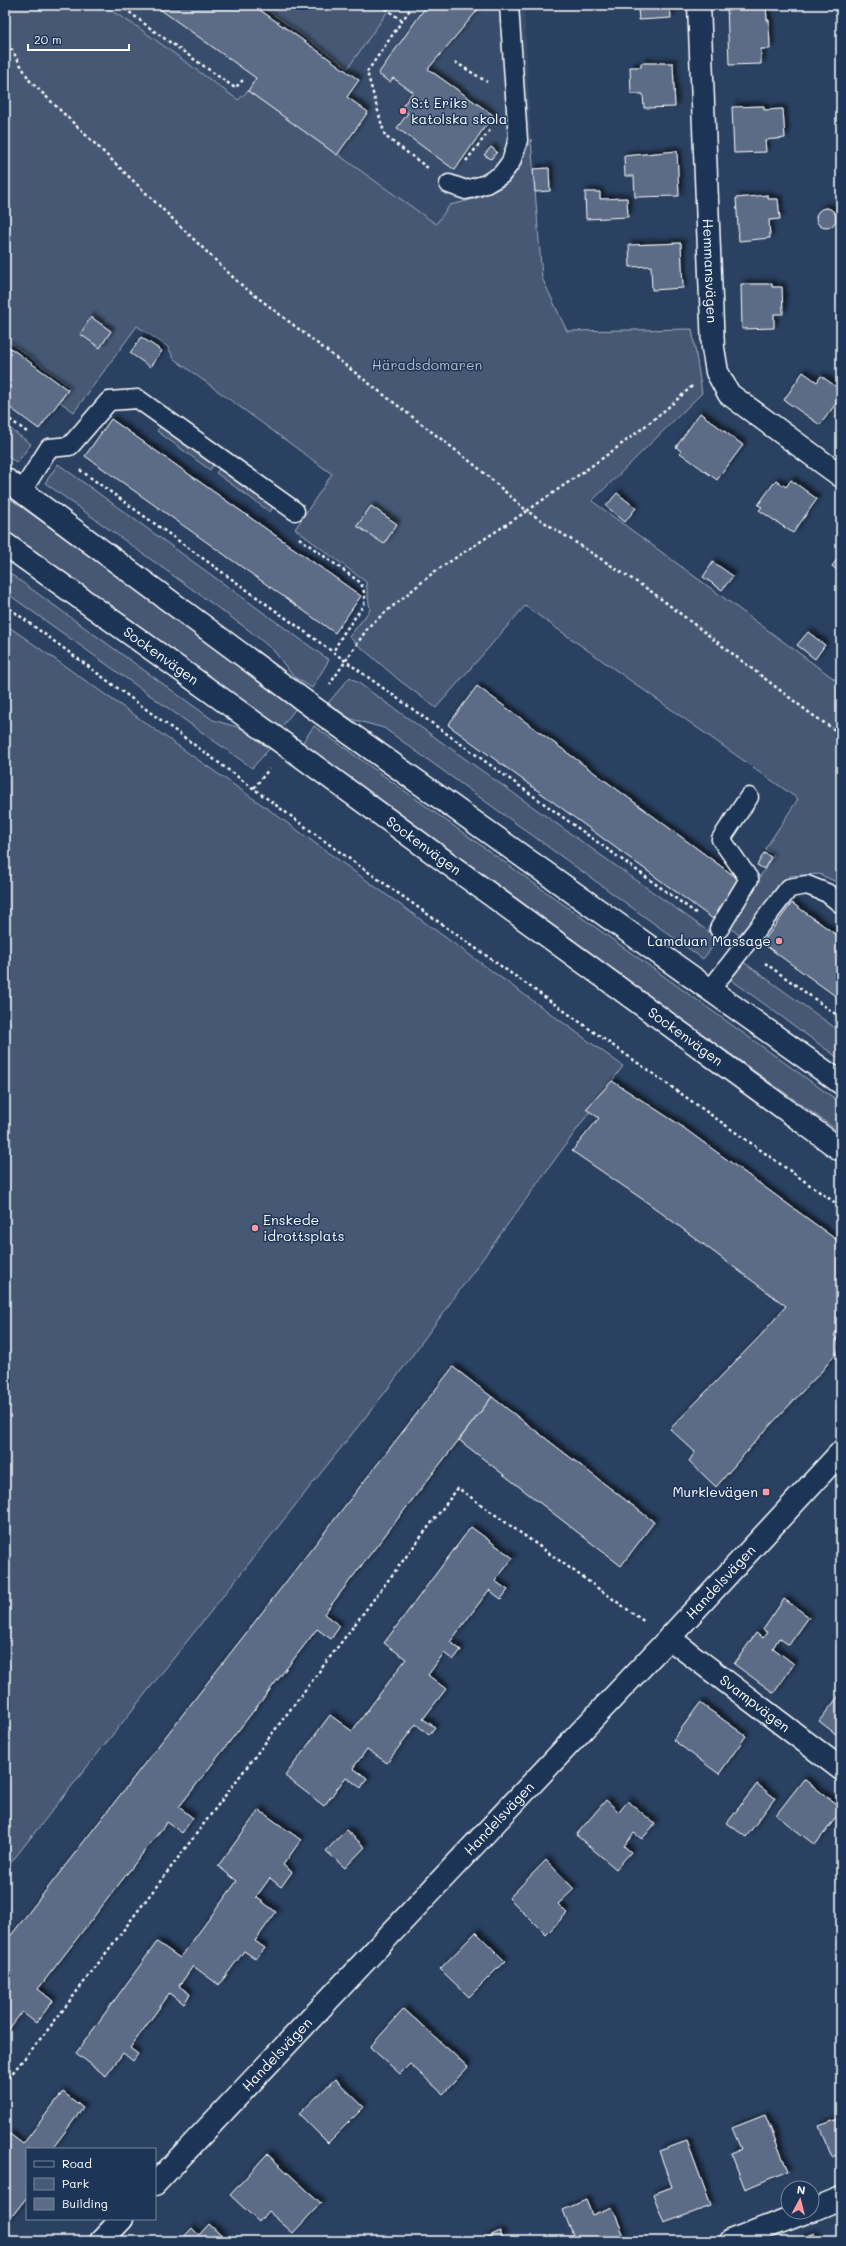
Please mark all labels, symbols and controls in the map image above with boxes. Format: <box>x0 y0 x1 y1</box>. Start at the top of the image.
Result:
scale bar <box>28 26 129 52</box>
text: 20 m <box>34 31 62 47</box>
place label: S:t Eriks katolska skola <box>411 93 507 128</box>
marker: S:t Eriks katolska skola <box>398 106 408 116</box>
street label: Hemmansvägen <box>699 218 722 323</box>
park label: Häradsdomaren <box>372 355 482 374</box>
street label: Sockenvägen <box>120 622 203 689</box>
street label: Sockenvägen <box>383 812 465 879</box>
place label: Lamduan Massage <box>647 931 771 950</box>
marker: Lamduan Massage <box>774 936 784 946</box>
street label: Sockenvägen <box>644 1002 727 1070</box>
place label: Enskede idrottsplats <box>263 1210 344 1245</box>
marker: Enskede idrottsplats <box>250 1223 260 1233</box>
place label: Murklevägen <box>672 1482 758 1501</box>
marker: Murklevägen <box>761 1487 771 1497</box>
street label: Handelsvägen <box>681 1541 759 1623</box>
street label: Svampvägen <box>716 1670 794 1736</box>
street label: Handelsvägen <box>459 1777 538 1859</box>
street label: Handelsvägen <box>237 2013 316 2095</box>
legend <box>26 2148 156 2220</box>
text: Road <box>62 2155 92 2171</box>
text: Park <box>62 2175 89 2191</box>
north arrow <box>780 2180 820 2220</box>
text: N <box>796 2182 806 2198</box>
text: Building <box>62 2195 108 2211</box>

